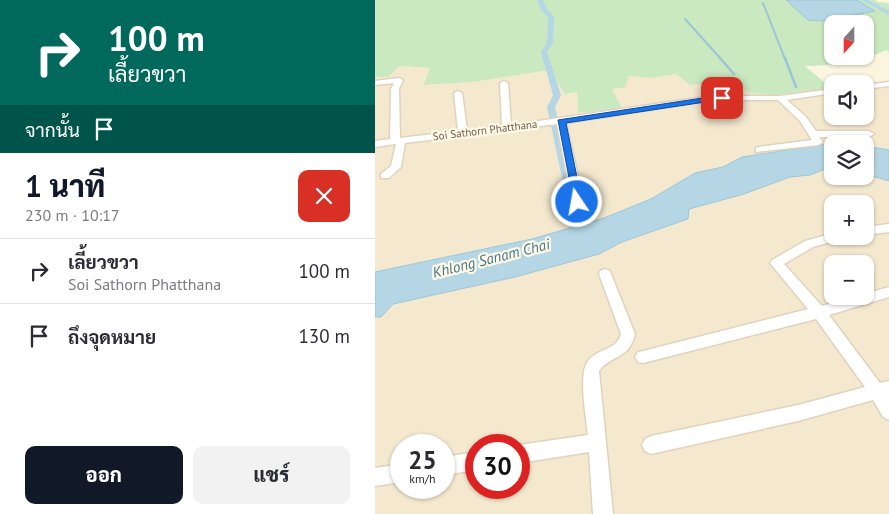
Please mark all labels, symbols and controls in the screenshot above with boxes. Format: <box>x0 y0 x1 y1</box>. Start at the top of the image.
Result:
text: 100 m <box>108 15 205 61</box>
north arrow <box>824 15 874 65</box>
map controls <box>824 15 874 305</box>
icon: right <box>25 20 90 85</box>
text: เลี้ยวขวา <box>108 60 186 88</box>
button: sound <box>824 75 874 125</box>
pin <box>701 77 743 119</box>
icon: arrive <box>708 84 736 112</box>
icon: arrive <box>90 115 118 143</box>
street label: Soi Sathorn Phatthana <box>432 117 538 143</box>
text: จากนั้น <box>25 118 80 142</box>
button: layers <box>824 135 874 185</box>
text: 1 นาที <box>25 166 105 205</box>
button: close <box>298 170 350 222</box>
position arrow <box>550 175 602 227</box>
button: + <box>824 195 874 245</box>
text: 230 m · 10:17 <box>25 205 120 225</box>
water label: Khlong Sanam Chai <box>430 234 553 282</box>
text: เลี้ยวขวา <box>68 250 139 274</box>
button: − <box>824 255 874 305</box>
icon: right <box>25 257 53 285</box>
text: 100 m <box>298 259 350 283</box>
text: Soi Sathorn Phatthana <box>68 274 221 294</box>
icon: arrive <box>25 322 53 350</box>
text: 130 m <box>298 324 350 348</box>
text: ถึงจุดหมาย <box>68 325 156 349</box>
speed limit sign: 30 <box>465 434 530 499</box>
text: 25 <box>408 444 437 476</box>
button: ออก <box>25 446 183 504</box>
button: แชร์ <box>193 446 350 504</box>
text: km/h <box>409 471 436 486</box>

